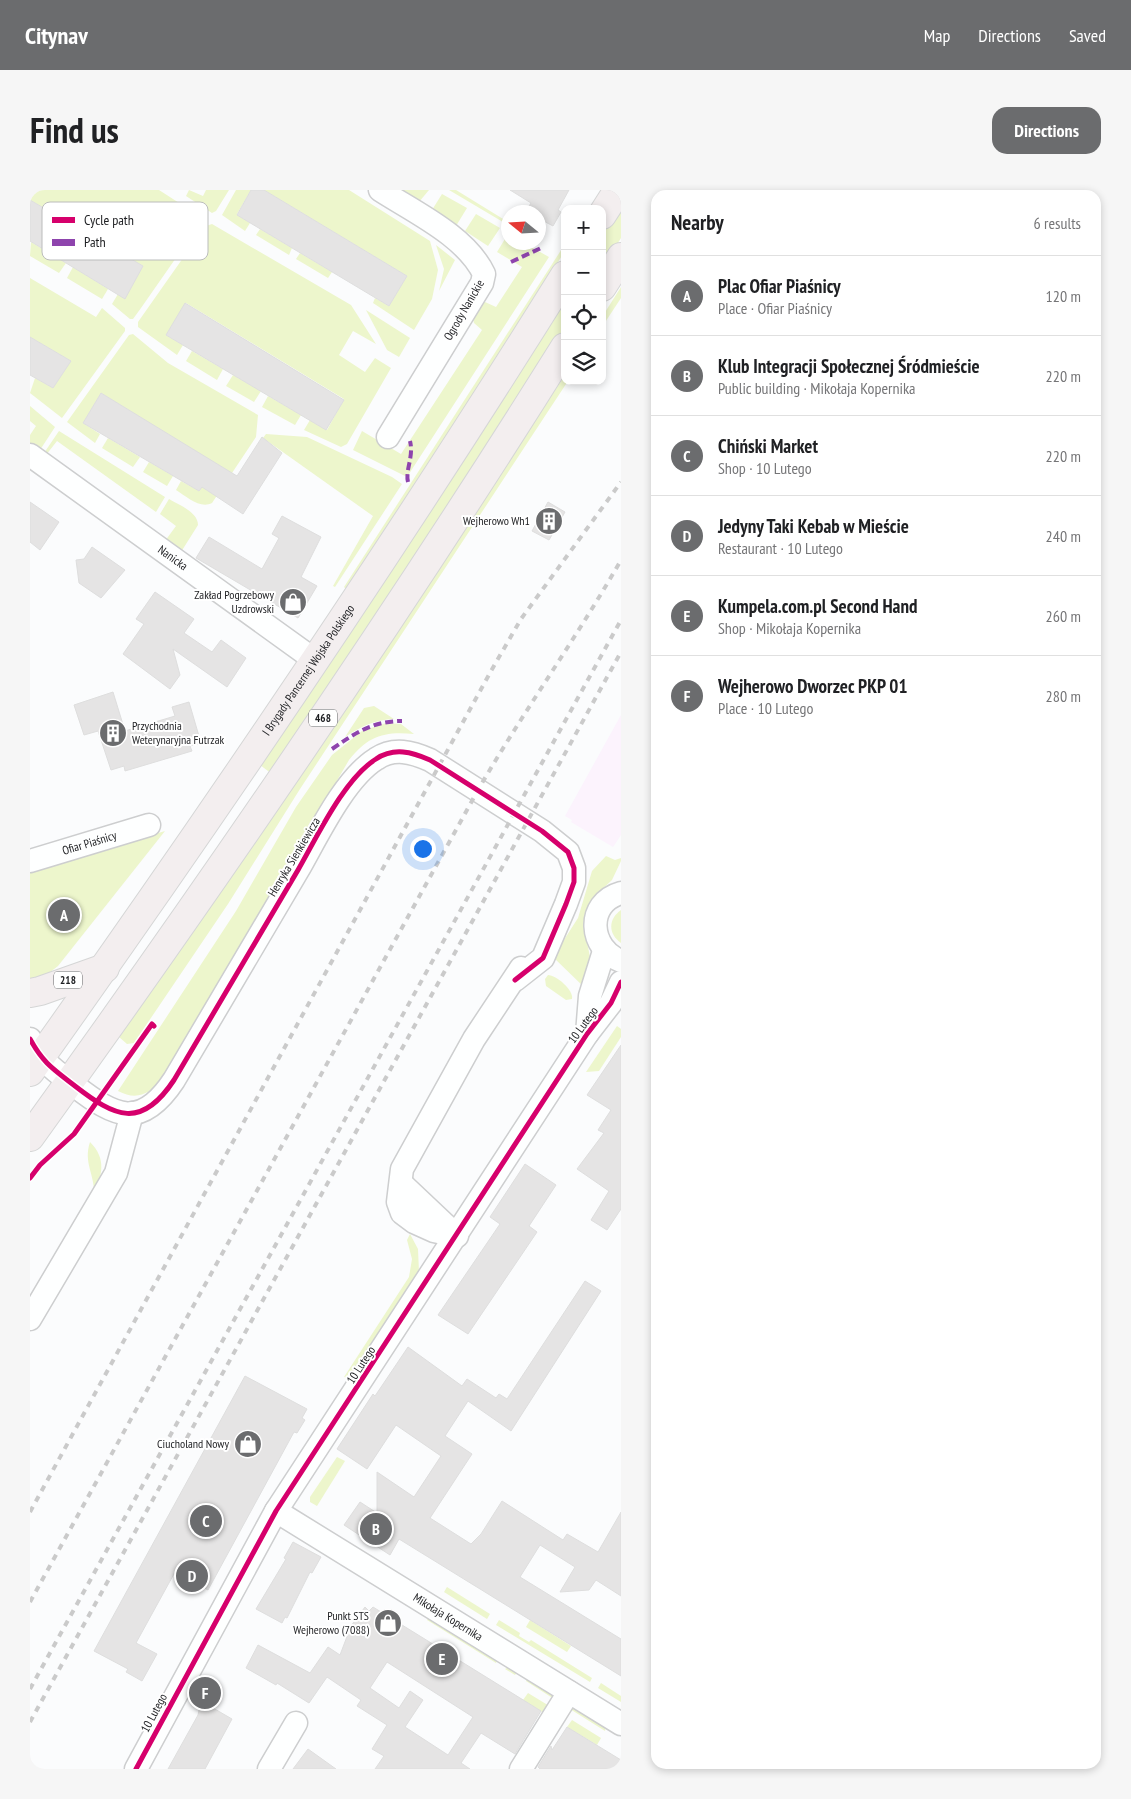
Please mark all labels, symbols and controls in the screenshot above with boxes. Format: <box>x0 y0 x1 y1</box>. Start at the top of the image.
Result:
text: Citynav <box>25 20 88 51</box>
text: Map <box>924 24 950 47</box>
text: Directions <box>978 24 1041 47</box>
text: Saved <box>1069 24 1106 47</box>
text: Find us <box>30 107 119 153</box>
button: Directions <box>992 107 1101 154</box>
legend <box>42 202 208 260</box>
north arrow <box>501 205 546 250</box>
map controls <box>561 205 606 385</box>
button: + <box>561 205 606 250</box>
text: Nearby <box>671 209 724 236</box>
text: Cycle path <box>84 211 134 229</box>
text: 6 results <box>1034 213 1081 233</box>
text: Path <box>84 233 106 251</box>
button: − <box>561 250 606 295</box>
text: Plac Ofiar Piaśnicy <box>718 274 841 298</box>
street label: Ogrody Nanickie <box>440 277 487 343</box>
text: A <box>683 286 691 306</box>
text: 120 m <box>1046 286 1081 306</box>
button: locate <box>561 295 606 340</box>
text: Place · Ofiar Piaśnicy <box>718 298 832 318</box>
button: layers <box>561 340 606 385</box>
text: Klub Integracji Społecznej Śródmieście <box>718 354 980 378</box>
text: B <box>683 366 691 386</box>
text: 220 m <box>1046 366 1081 386</box>
text: Public building · Mikołaja Kopernika <box>718 378 916 398</box>
text: Chiński Market <box>718 434 818 458</box>
text: C <box>683 446 691 466</box>
text: 220 m <box>1046 446 1081 466</box>
text: Shop · 10 Lutego <box>718 458 812 478</box>
building icon: Wejherowo Wh1 <box>534 506 564 536</box>
place label: Wejherowo Wh1 <box>463 513 530 528</box>
text: Jedyny Taki Kebab w Mieście <box>718 514 909 538</box>
text: D <box>683 526 691 546</box>
text: 240 m <box>1046 526 1081 546</box>
text: Restaurant · 10 Lutego <box>718 538 843 558</box>
street label: Nanicka <box>155 542 191 573</box>
place label: Zakład Pogrzebowy Uzdrowski <box>194 587 274 616</box>
shop icon: Zakład Pogrzebowy Uzdrowski <box>278 587 308 617</box>
text: Kumpela.com.pl Second Hand <box>718 594 917 618</box>
street label: I Brygady Pancernej Wojska Polskiego <box>259 601 357 738</box>
text: E <box>684 606 690 626</box>
text: 260 m <box>1046 606 1081 626</box>
text: Shop · Mikołaja Kopernika <box>718 618 861 638</box>
text: Wejherowo Dworzec PKP 01 <box>718 674 908 698</box>
text: F <box>684 686 690 706</box>
text: 280 m <box>1046 686 1081 706</box>
text: Place · 10 Lutego <box>718 698 813 718</box>
road number: 468 <box>309 710 337 726</box>
building icon: Przychodnia Weterynaryjna Futrzak <box>98 718 128 748</box>
place label: Przychodnia Weterynaryjna Futrzak <box>132 718 224 747</box>
street label: Henryka Sienkiewicza <box>264 814 323 899</box>
street label: Ofiar Piaśnicy <box>60 827 119 858</box>
your location <box>410 836 436 862</box>
pin: A <box>48 896 80 934</box>
road number: 218 <box>54 972 82 988</box>
street label: 10 Lutego <box>564 1003 601 1046</box>
street label: 10 Lutego <box>343 1343 378 1386</box>
shop icon: Ciucholand Nowy <box>233 1429 263 1459</box>
place label: Ciucholand Nowy <box>157 1436 229 1451</box>
pin: C <box>190 1502 222 1540</box>
pin: B <box>360 1510 392 1548</box>
pin: D <box>176 1557 208 1595</box>
street label: Mikołaja Kopernika <box>411 1590 486 1644</box>
place label: Punkt STS Wejherowo (7088) <box>293 1608 369 1637</box>
shop icon: Punkt STS Wejherowo (7088) <box>373 1608 403 1638</box>
pin: E <box>426 1640 458 1678</box>
pin: F <box>189 1674 221 1712</box>
street label: 10 Lutego <box>137 1691 170 1735</box>

